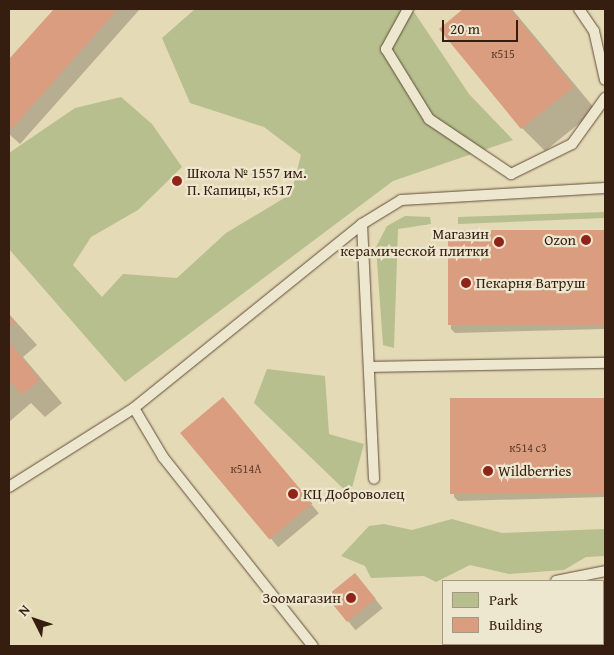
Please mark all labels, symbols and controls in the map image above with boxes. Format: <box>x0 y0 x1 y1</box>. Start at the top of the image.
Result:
scale bar <box>444 10 520 42</box>
text: 20 m <box>450 18 480 39</box>
house number: к515 <box>491 47 515 61</box>
place label: Школа № 1557 им. П. Капицы, к517 <box>187 163 307 198</box>
marker: Школа № 1557 им. П. Капицы, к517 <box>171 175 183 187</box>
place label: Магазин керамической плитки <box>340 224 489 259</box>
place label: Ozon <box>544 231 576 249</box>
marker: Ozon <box>580 234 592 246</box>
marker: Магазин керамической плитки <box>493 236 505 248</box>
place label: Пекарня Ватруш <box>476 274 585 292</box>
marker: Пекарня Ватруш <box>460 277 472 289</box>
house number: к514 с3 <box>509 441 547 455</box>
house number: к514А <box>231 462 261 476</box>
place label: Wildberries <box>498 462 572 480</box>
marker: Wildberries <box>482 465 494 477</box>
place label: КЦ Доброволец <box>303 485 405 503</box>
marker: КЦ Доброволец <box>287 488 299 500</box>
legend <box>442 580 604 645</box>
place label: Зоомагазин <box>262 589 341 607</box>
text: Park <box>489 589 518 610</box>
marker: Зоомагазин <box>345 592 357 604</box>
north arrow <box>10 595 60 645</box>
text: N <box>13 600 34 620</box>
text: Building <box>489 614 542 635</box>

